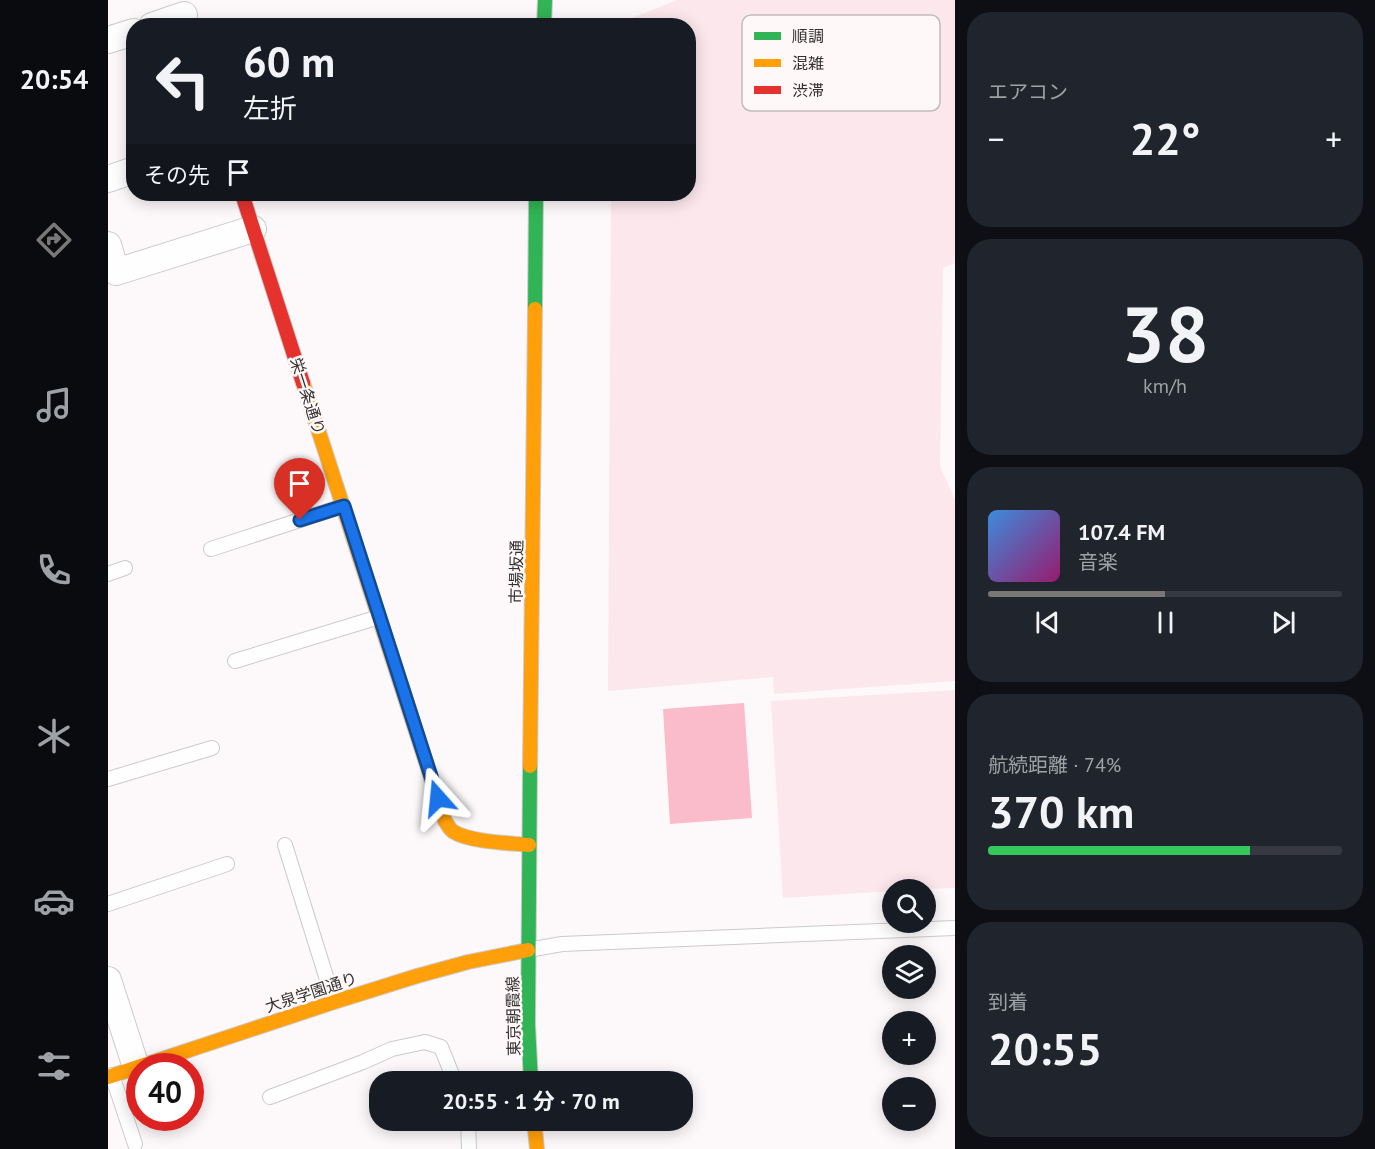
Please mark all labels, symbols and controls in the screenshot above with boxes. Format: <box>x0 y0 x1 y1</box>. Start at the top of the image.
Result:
legend <box>742 15 940 111</box>
text: 順調 <box>792 26 824 46</box>
text: 60 m <box>243 34 335 89</box>
icon: left <box>144 42 222 120</box>
text: 混雑 <box>792 53 824 73</box>
text: 20:54 <box>20 62 88 96</box>
text: エアコン <box>988 79 1068 105</box>
text: 渋滞 <box>792 80 824 100</box>
text: 左折 <box>243 91 297 125</box>
text: 22° <box>1130 109 1200 167</box>
text: − <box>988 117 1005 160</box>
text: + <box>1325 117 1342 160</box>
icon: arrive <box>222 156 255 189</box>
text: その先 <box>144 161 210 189</box>
icon: directions <box>33 219 75 261</box>
text: 38 <box>1121 283 1209 384</box>
street label: 栄一条通り <box>286 355 330 437</box>
text: km/h <box>1143 373 1187 399</box>
icon: music <box>33 384 75 426</box>
pin <box>274 458 325 520</box>
icon: arrive <box>283 467 316 500</box>
text: 107.4 FM <box>1078 518 1165 546</box>
street label: 市場坂通 <box>505 540 527 604</box>
icon: phone <box>33 549 75 591</box>
text: 音楽 <box>1078 549 1118 575</box>
icon: previous <box>1031 606 1064 639</box>
icon: pause <box>1149 606 1182 639</box>
icon: next <box>1267 606 1300 639</box>
icon: climate <box>33 715 75 757</box>
text: 航続距離 · 74% <box>988 752 1121 778</box>
position arrow <box>406 766 470 830</box>
text: 370 km <box>988 782 1134 840</box>
map controls <box>882 879 936 1131</box>
button: search <box>882 879 936 933</box>
icon: car <box>33 880 75 922</box>
button: layers <box>882 945 936 999</box>
street label: 大泉学園通り <box>262 968 360 1016</box>
street label: 東京朝霞線 <box>502 976 524 1056</box>
text: 到着 <box>988 989 1028 1015</box>
button: + <box>882 1011 936 1065</box>
text: 20:55 <box>988 1019 1102 1077</box>
icon: filters <box>33 1045 75 1087</box>
speed limit sign: 40 <box>126 1053 204 1131</box>
button: − <box>882 1077 936 1131</box>
text: 20:55 · 1 分 · 70 m <box>442 1087 620 1115</box>

